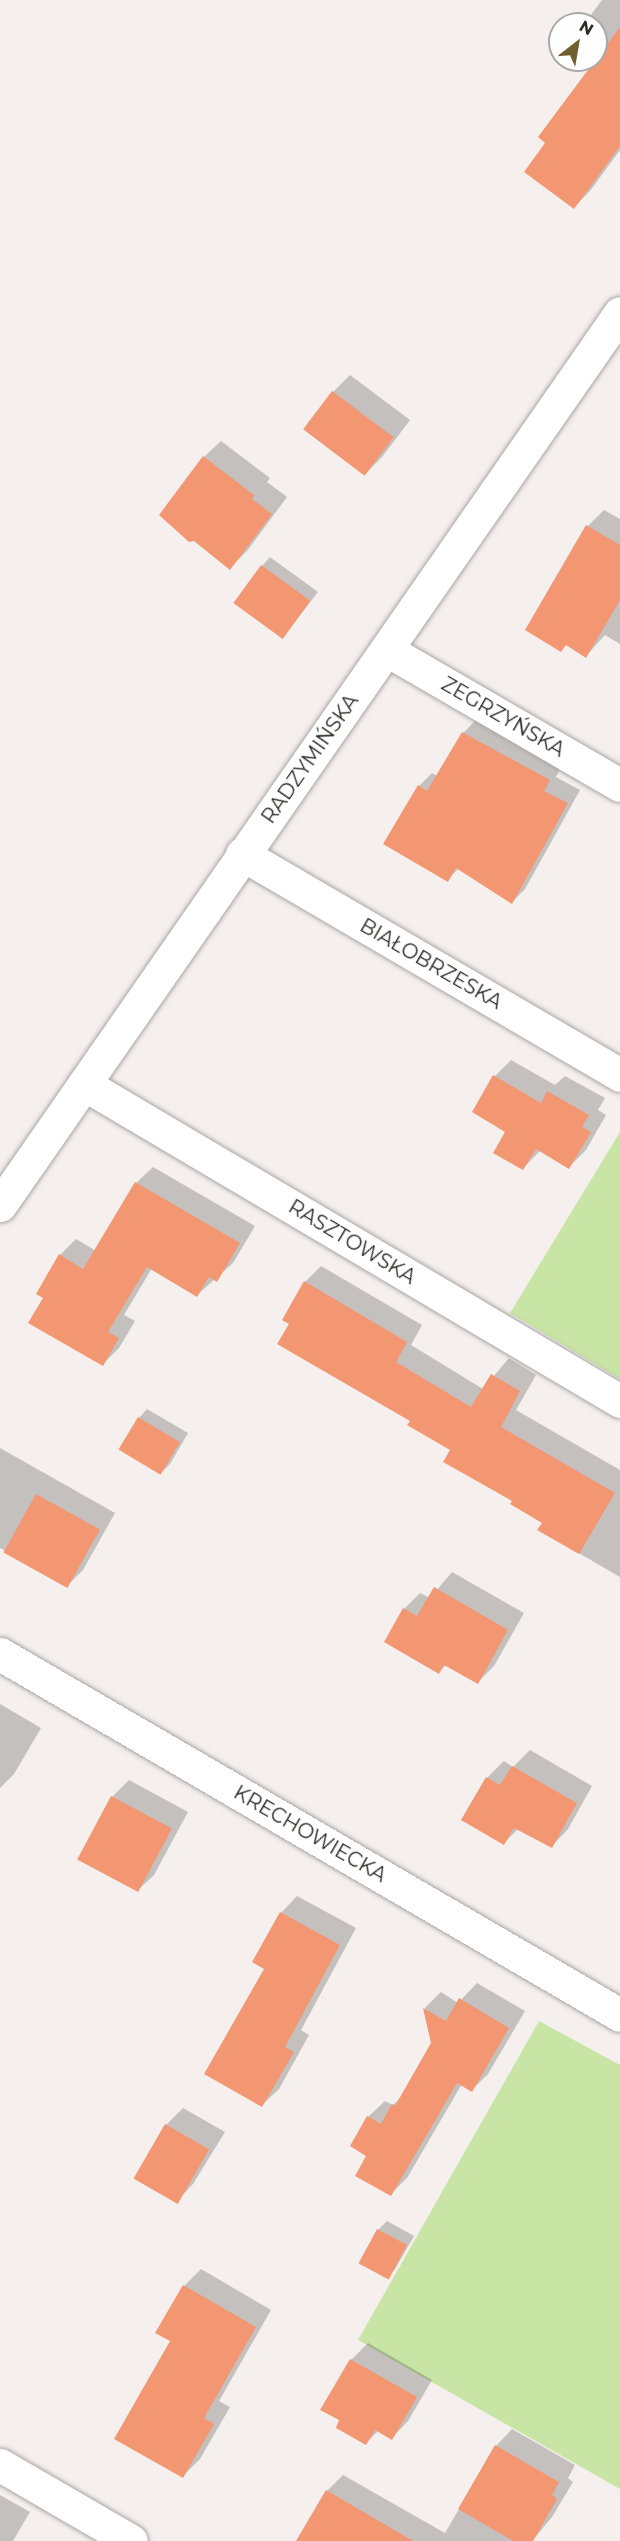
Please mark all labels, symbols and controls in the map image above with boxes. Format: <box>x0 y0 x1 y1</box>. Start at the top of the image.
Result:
north arrow <box>548 12 608 72</box>
text: N <box>576 16 597 39</box>
street label: ZEGRZYŃSKA <box>437 672 569 762</box>
street label: RADZYMIŃSKA <box>256 690 364 828</box>
street label: BIAŁOBRZESKA <box>356 914 506 1014</box>
street label: RASZTOWSKA <box>284 1195 420 1289</box>
street label: KRECHOWIECKA <box>229 1781 391 1887</box>

